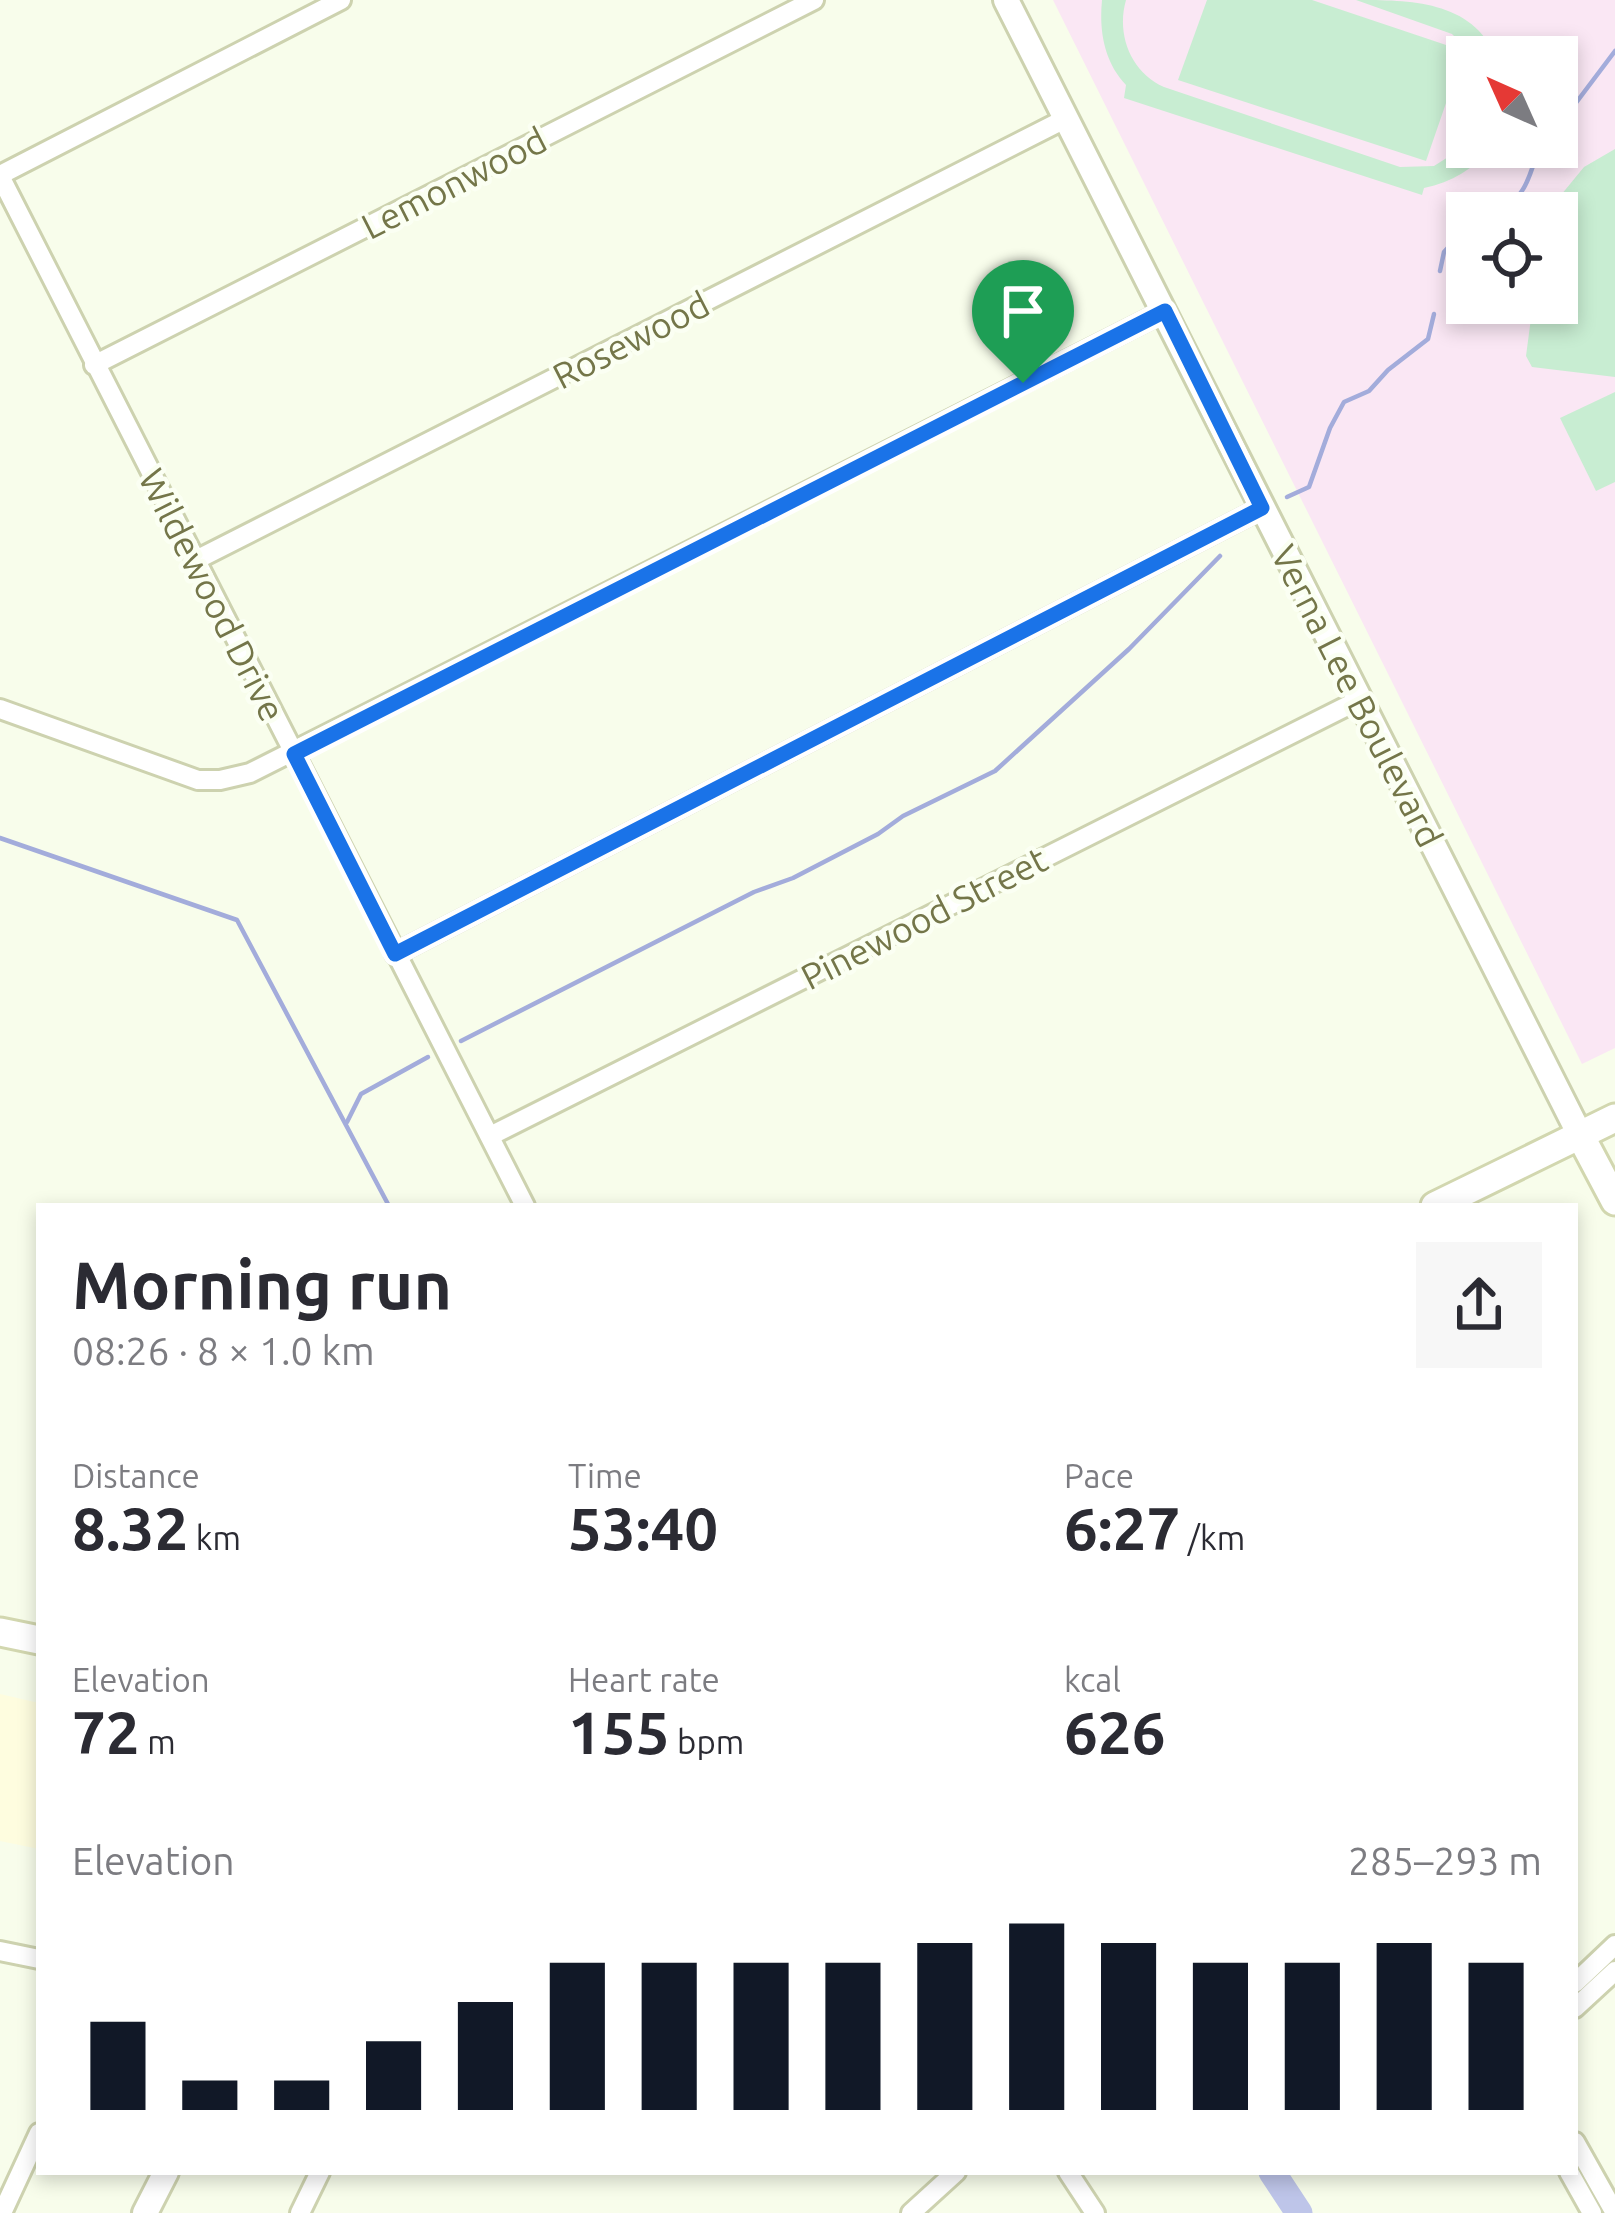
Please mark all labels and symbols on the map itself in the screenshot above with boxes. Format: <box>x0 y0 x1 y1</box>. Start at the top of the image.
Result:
north arrow <box>1446 36 1578 168</box>
street label: Lemonwood <box>355 118 553 247</box>
pin <box>972 260 1074 383</box>
street label: Rosewood <box>546 283 716 396</box>
street label: Wildewood Drive <box>131 462 294 728</box>
street label: Verna Lee Boulevard <box>1264 538 1451 854</box>
street label: Pinewood Street <box>794 838 1054 997</box>

